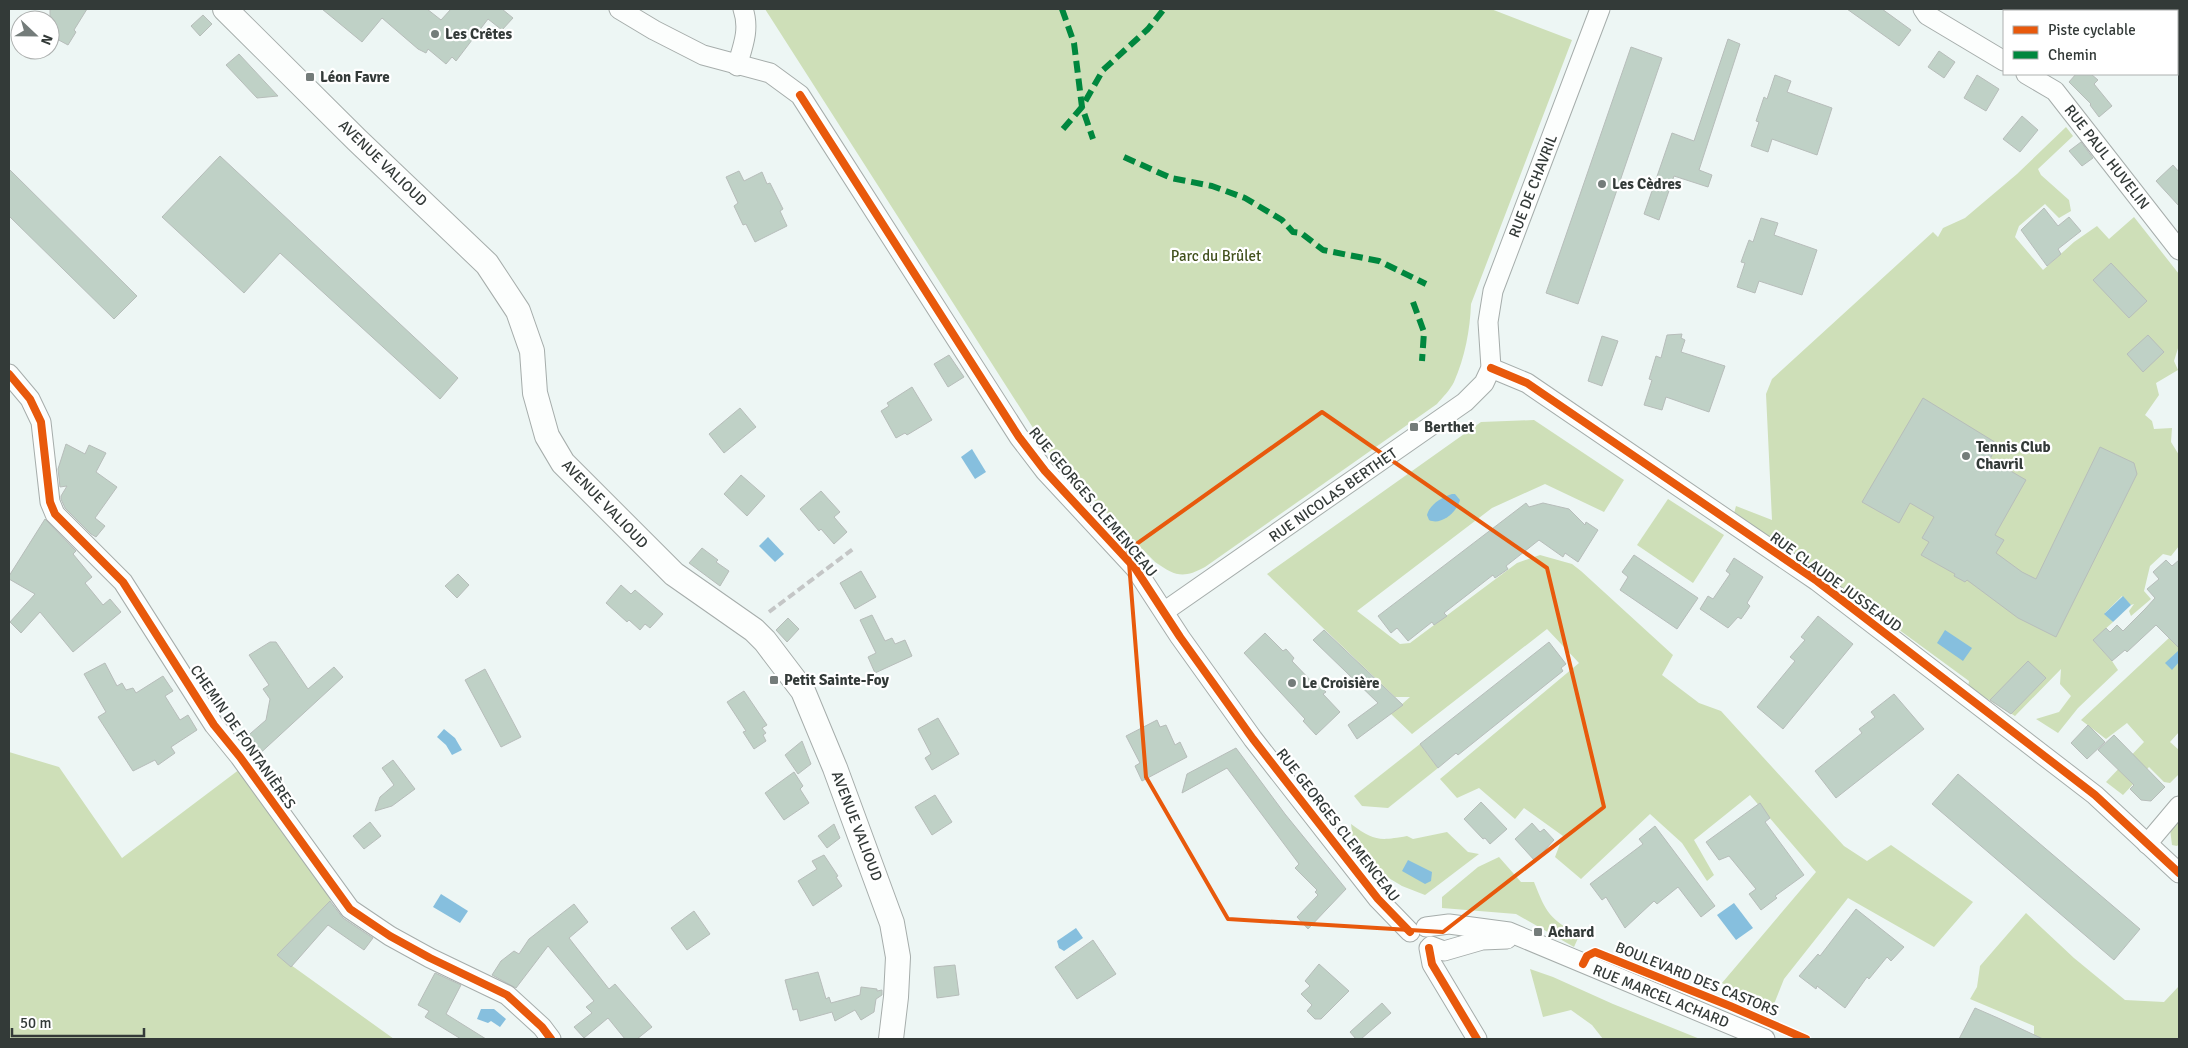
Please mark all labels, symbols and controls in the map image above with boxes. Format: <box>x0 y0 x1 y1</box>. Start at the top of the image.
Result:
north arrow <box>10 10 60 60</box>
legend <box>2003 10 2178 75</box>
text: Piste cyclable <box>2048 21 2136 39</box>
place label: Les Crêtes <box>445 25 512 43</box>
marker: Les Crêtes <box>429 28 441 40</box>
text: N <box>37 32 56 47</box>
text: Chemin <box>2048 46 2097 64</box>
place label: Léon Favre <box>320 68 390 86</box>
marker: Léon Favre <box>304 71 316 83</box>
street label: RUE PAUL HUVELIN <box>2061 101 2153 213</box>
street label: AVENUE VALIOUD <box>335 116 431 210</box>
street label: RUE DE CHAVRIL <box>1505 131 1561 240</box>
place label: Les Cèdres <box>1612 175 1682 193</box>
marker: Les Cèdres <box>1596 178 1608 190</box>
park label: Parc du Brûlet <box>1171 247 1261 265</box>
place label: Berthet <box>1424 418 1474 436</box>
marker: Berthet <box>1408 421 1420 433</box>
street label: RUE GEORGES CLEMENCEAU <box>1025 424 1161 580</box>
place label: Tennis Club Chavril <box>1976 438 2051 473</box>
street label: RUE NICOLAS BERTHET <box>1265 444 1401 546</box>
marker: Tennis Club Chavril <box>1960 450 1972 462</box>
street label: AVENUE VALIOUD <box>558 456 652 552</box>
street label: RUE CLAUDE JUSSEAUD <box>1767 528 1905 636</box>
street label: CHEMIN DE FONTANIÈRES <box>186 661 300 812</box>
place label: Petit Sainte-Foy <box>784 671 889 689</box>
marker: Petit Sainte-Foy <box>768 674 780 686</box>
place label: Le Croisière <box>1302 674 1380 692</box>
marker: Le Croisière <box>1286 677 1298 689</box>
street label: RUE GEORGES CLEMENCEAU <box>1273 745 1403 905</box>
street label: AVENUE VALIOUD <box>828 768 886 884</box>
place label: Achard <box>1548 923 1594 941</box>
marker: Achard <box>1532 926 1544 938</box>
street label: BOULEVARD DES CASTORS <box>1613 938 1781 1020</box>
street label: RUE MARCEL ACHARD <box>1590 960 1732 1032</box>
scale bar <box>12 1006 145 1038</box>
text: 50 m <box>20 1014 51 1032</box>

